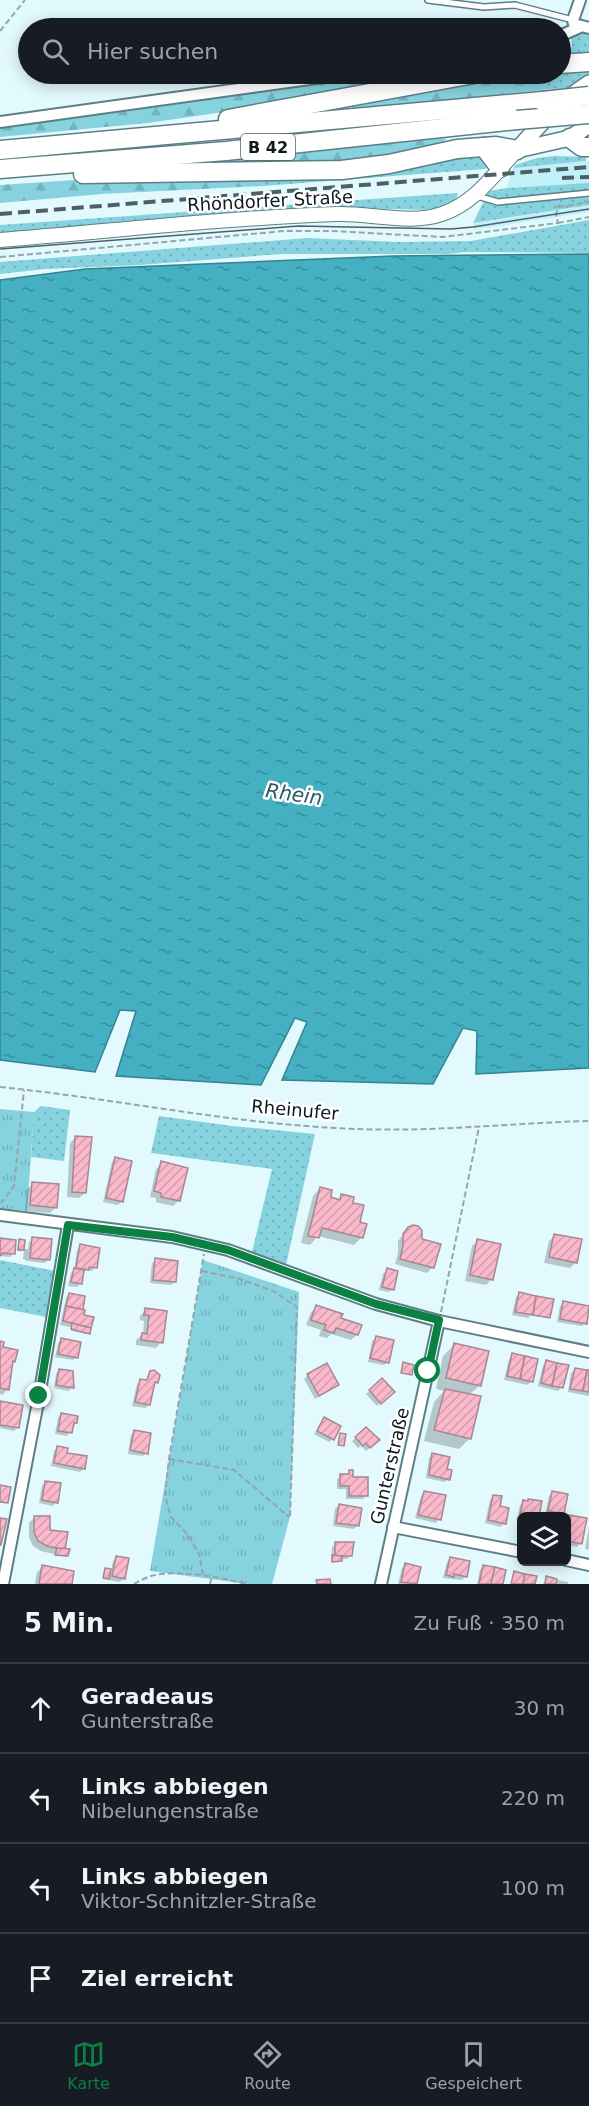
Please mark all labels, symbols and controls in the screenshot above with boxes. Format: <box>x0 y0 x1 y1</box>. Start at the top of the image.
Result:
search box <box>18 18 571 84</box>
icon: search <box>39 35 72 68</box>
text: Hier suchen <box>87 39 218 64</box>
road number: B 42 <box>241 134 295 160</box>
street label: Rhöndorfer Straße <box>187 186 353 215</box>
water label: Rhein <box>264 778 324 810</box>
street label: Rheinufer <box>250 1095 340 1124</box>
route start <box>414 1357 440 1383</box>
route end <box>25 1382 51 1408</box>
street label: Gunterstraße <box>366 1405 413 1527</box>
map controls <box>517 1512 571 1566</box>
button: layers <box>517 1512 571 1566</box>
text: 5 Min. <box>24 1608 114 1638</box>
text: Zu Fuß · 350 m <box>413 1611 565 1635</box>
text: Geradeaus <box>81 1684 214 1709</box>
icon: ahead <box>24 1692 57 1725</box>
text: 30 m <box>514 1696 565 1720</box>
text: Gunterstraße <box>81 1709 214 1733</box>
text: Links abbiegen <box>81 1774 269 1799</box>
icon: left <box>24 1782 57 1815</box>
text: 220 m <box>501 1786 565 1810</box>
text: Nibelungenstraße <box>81 1799 259 1823</box>
text: Links abbiegen <box>81 1864 269 1889</box>
icon: left <box>24 1872 57 1905</box>
text: 100 m <box>501 1876 565 1900</box>
text: Viktor-Schnitzler-Straße <box>81 1889 317 1913</box>
icon: arrive <box>24 1962 57 1995</box>
text: Ziel erreicht <box>81 1966 233 1991</box>
tab: Karte <box>67 2038 110 2093</box>
tab: Route <box>244 2038 291 2093</box>
tab: Gespeichert <box>425 2038 522 2093</box>

